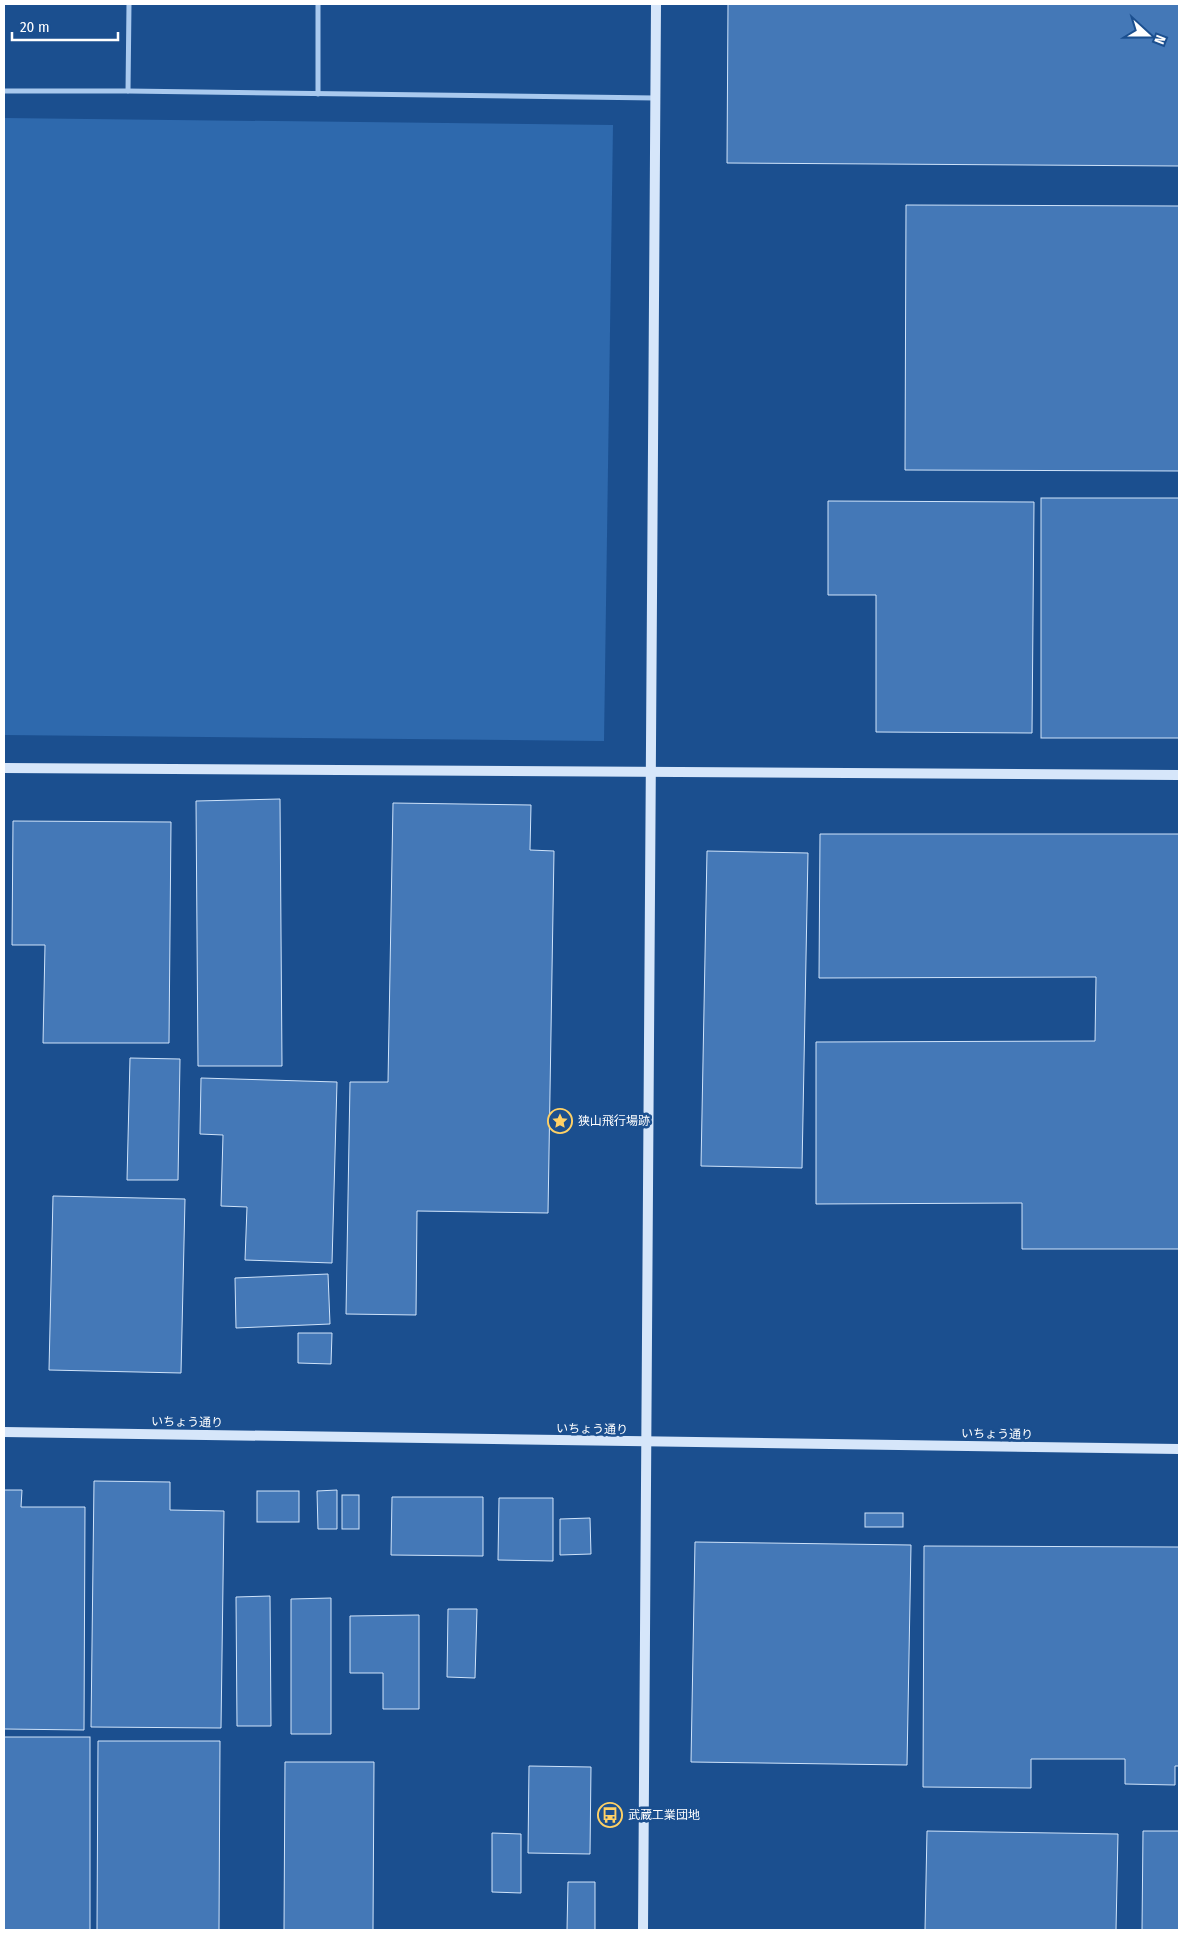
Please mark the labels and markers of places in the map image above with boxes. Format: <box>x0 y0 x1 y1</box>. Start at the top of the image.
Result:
place icon: 狭山飛行場跡 <box>547 1108 573 1134</box>
place label: 狭山飛行場跡 <box>578 1114 650 1128</box>
bus stop icon: 武蔵工業団地 <box>597 1802 623 1828</box>
place label: 武蔵工業団地 <box>628 1808 700 1822</box>

